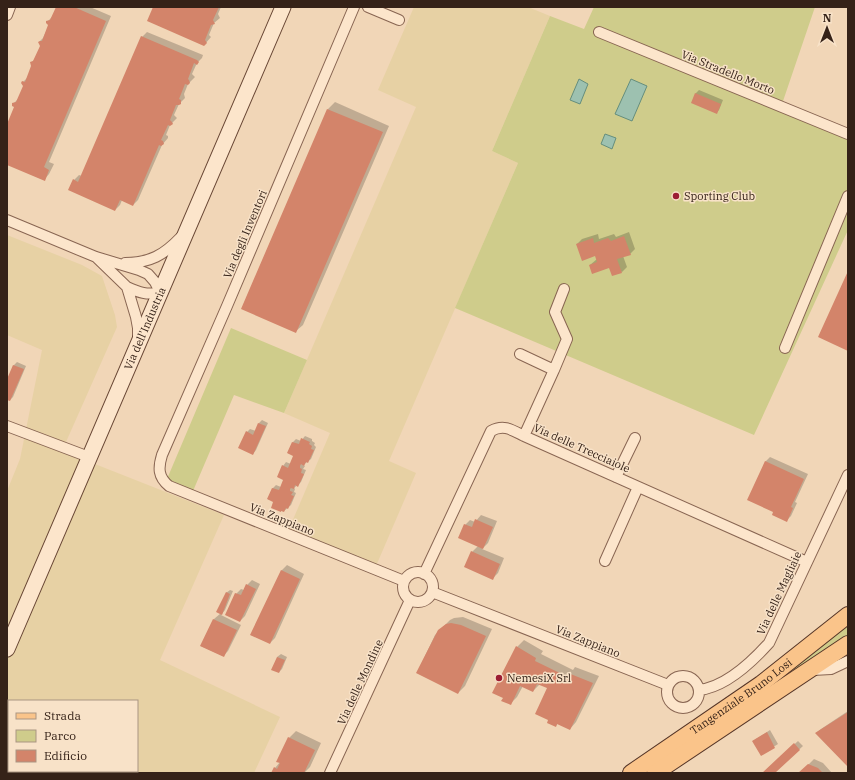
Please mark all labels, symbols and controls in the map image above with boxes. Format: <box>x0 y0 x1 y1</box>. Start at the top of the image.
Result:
north arrow <box>807 8 847 48</box>
text: N <box>823 11 832 25</box>
street label: Via Stradello Morto <box>679 47 777 97</box>
street label: Via degli Inventori <box>220 187 270 280</box>
place label: Sporting Club <box>684 189 756 203</box>
marker: Sporting Club <box>671 191 681 201</box>
street label: Via dell'Industria <box>121 285 169 372</box>
street label: Via delle Trecciaiole <box>532 420 632 476</box>
street label: Via Zappiano <box>248 500 316 538</box>
street label: Via delle Magliaie <box>754 549 804 637</box>
street label: Via Zappiano <box>554 622 622 660</box>
street label: Via delle Mondine <box>334 637 386 727</box>
street label: Tangenziale Bruno Losi <box>687 655 795 738</box>
place label: NemesiX Srl <box>507 671 571 685</box>
marker: NemesiX Srl <box>494 673 504 683</box>
legend <box>8 700 138 772</box>
text: Strada <box>44 708 81 723</box>
text: Parco <box>44 728 76 743</box>
text: Edificio <box>44 748 87 763</box>

